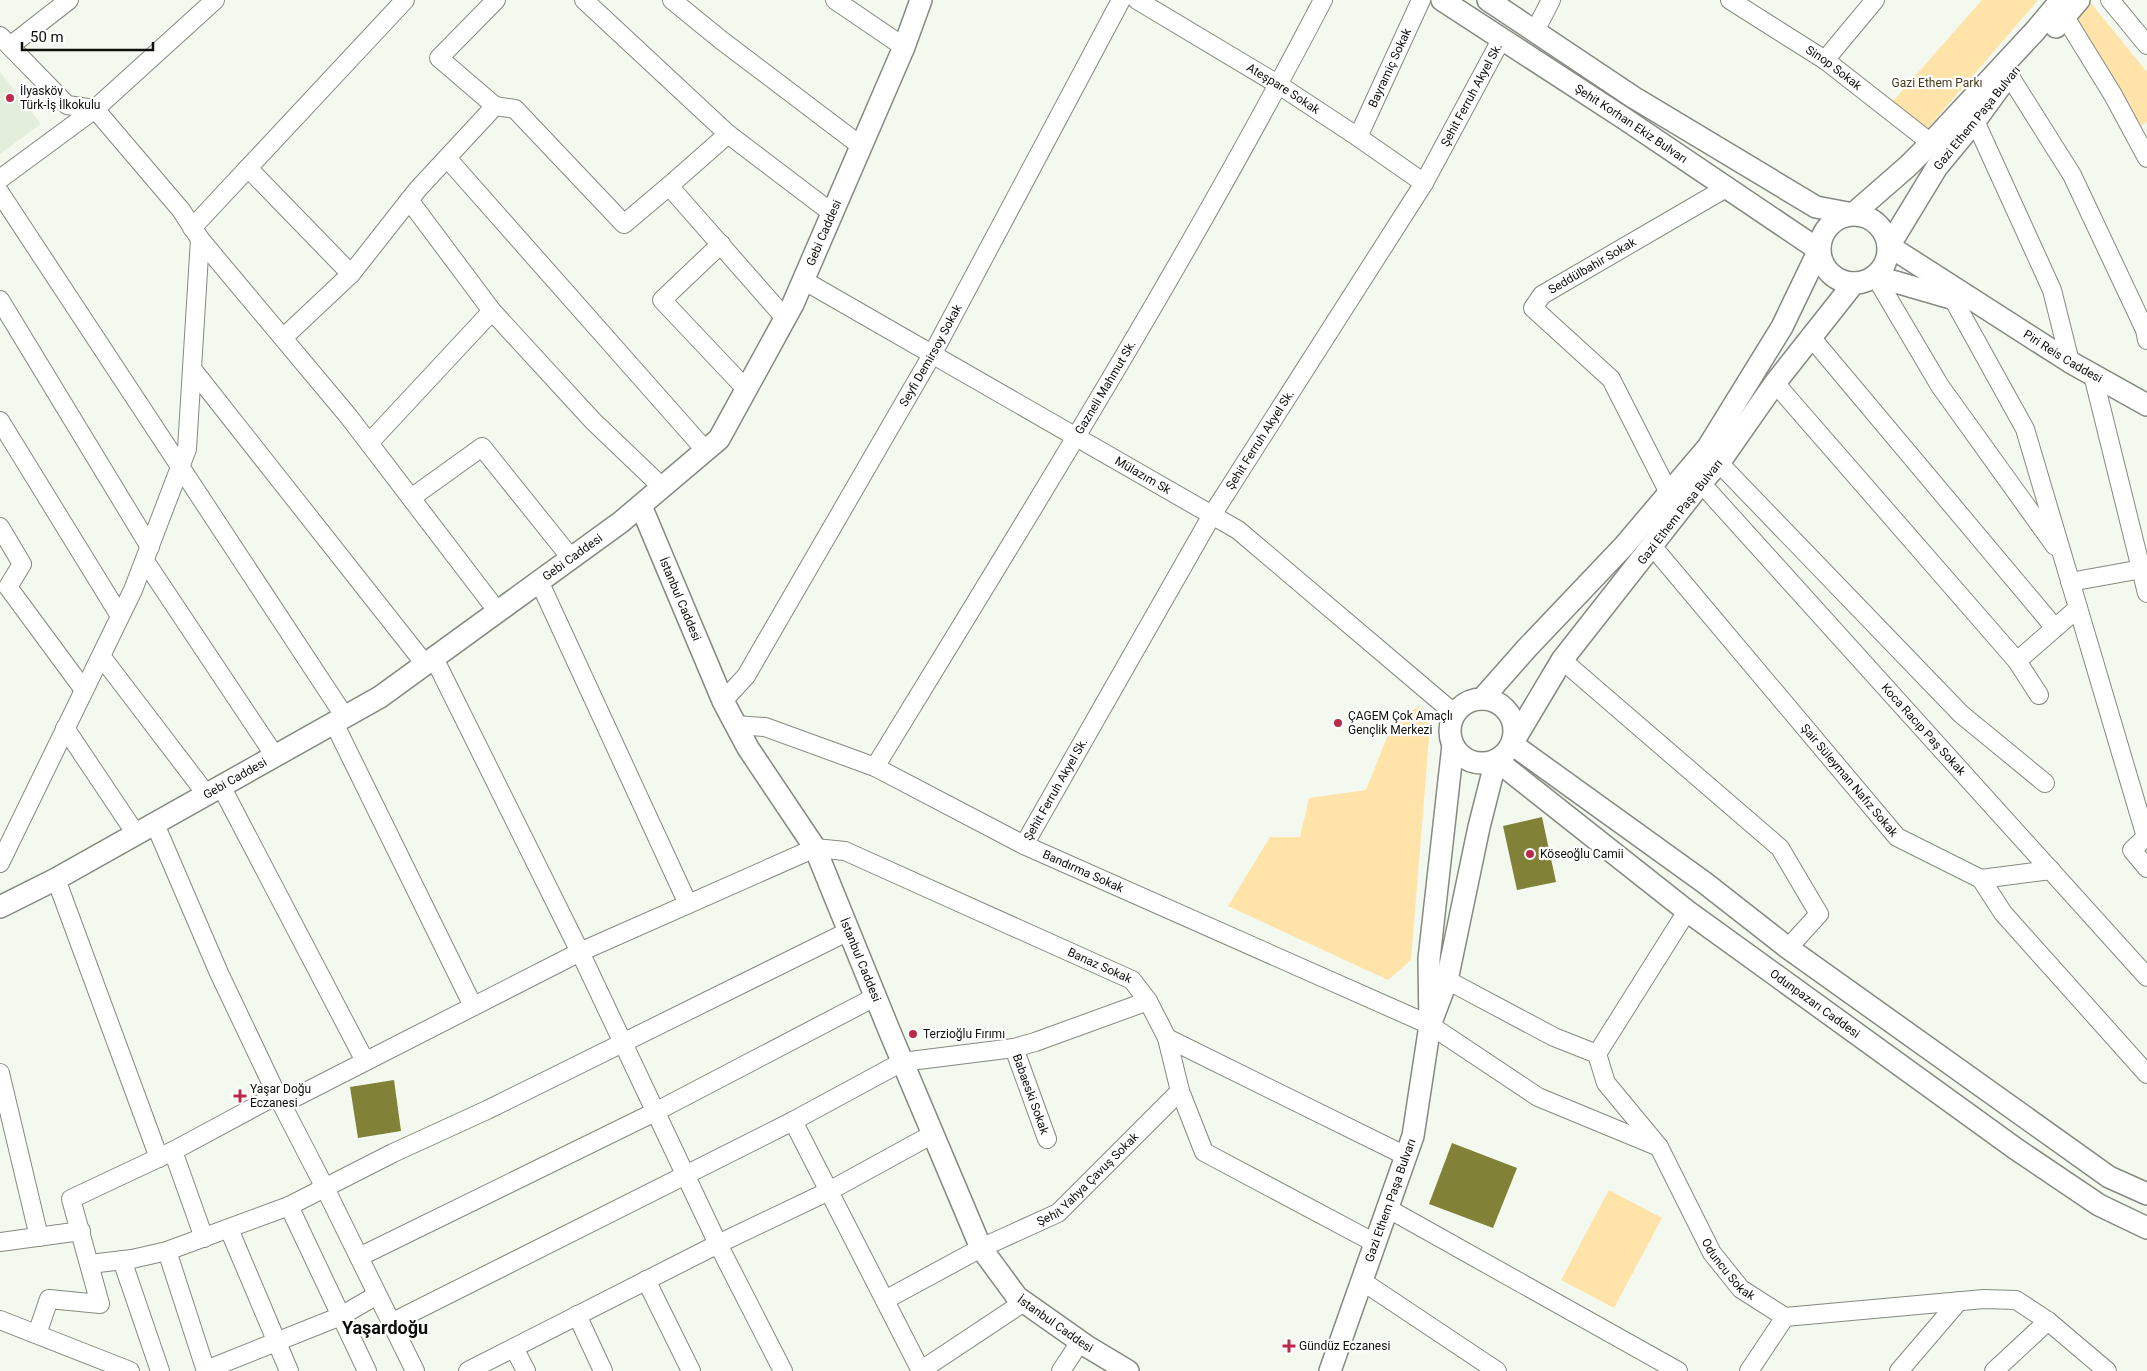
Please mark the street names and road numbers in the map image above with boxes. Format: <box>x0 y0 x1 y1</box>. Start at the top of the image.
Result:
street label: Bayramiç Sokak <box>1366 25 1414 110</box>
street label: Şehit Ferruh Akyel Sk. <box>1438 41 1505 149</box>
street label: Sinop Sokak <box>1803 43 1865 94</box>
street label: Ateşpare Sokak <box>1244 60 1323 117</box>
street label: Gazi Ethem Paşa Bulvarı <box>1931 63 2023 173</box>
street label: Şehit Korhan Ekiz Bulvarı <box>1572 81 1690 166</box>
street label: Gebi Caddesi <box>803 198 844 268</box>
street label: Seddülbahir Sokak <box>1546 234 1639 297</box>
street label: Seyfi Demirsoy Sokak <box>897 301 965 409</box>
street label: Piri Reis Caddesi <box>2021 327 2105 386</box>
street label: Gazneli Mahmut Sk. <box>1072 338 1139 437</box>
street label: Şehit Ferruh Akyel Sk. <box>1223 387 1297 492</box>
street label: Mülazım Sk <box>1112 454 1174 497</box>
street label: Gazi Ethem Paşa Bulvarı <box>1635 457 1725 567</box>
street label: Gebi Caddesi <box>540 531 605 584</box>
street label: İstanbul Caddesi <box>656 555 704 643</box>
street label: Koca Racıp Paş Sokak <box>1878 681 1969 779</box>
street label: Şair Süleyman Nafız Sokak <box>1798 721 1901 840</box>
street label: Şehit Ferruh Akyel Sk. <box>1021 736 1090 843</box>
street label: Gebi Caddesi <box>201 755 269 802</box>
street label: Bandırma Sokak <box>1040 847 1127 896</box>
street label: İstanbul Caddesi <box>837 916 884 1004</box>
street label: Banaz Sokak <box>1066 945 1135 986</box>
street label: Odunpazarı Caddesi <box>1767 966 1863 1041</box>
street label: Babaeski Sokak <box>1010 1052 1052 1137</box>
street label: Şehit Yahya Çavuş Sokak <box>1035 1129 1142 1229</box>
street label: Gazi Ethem Paşa Bulvarı <box>1362 1137 1419 1264</box>
street label: Oduncu Sokak <box>1699 1236 1758 1304</box>
street label: İstanbul Caddesi <box>1015 1292 1096 1355</box>

